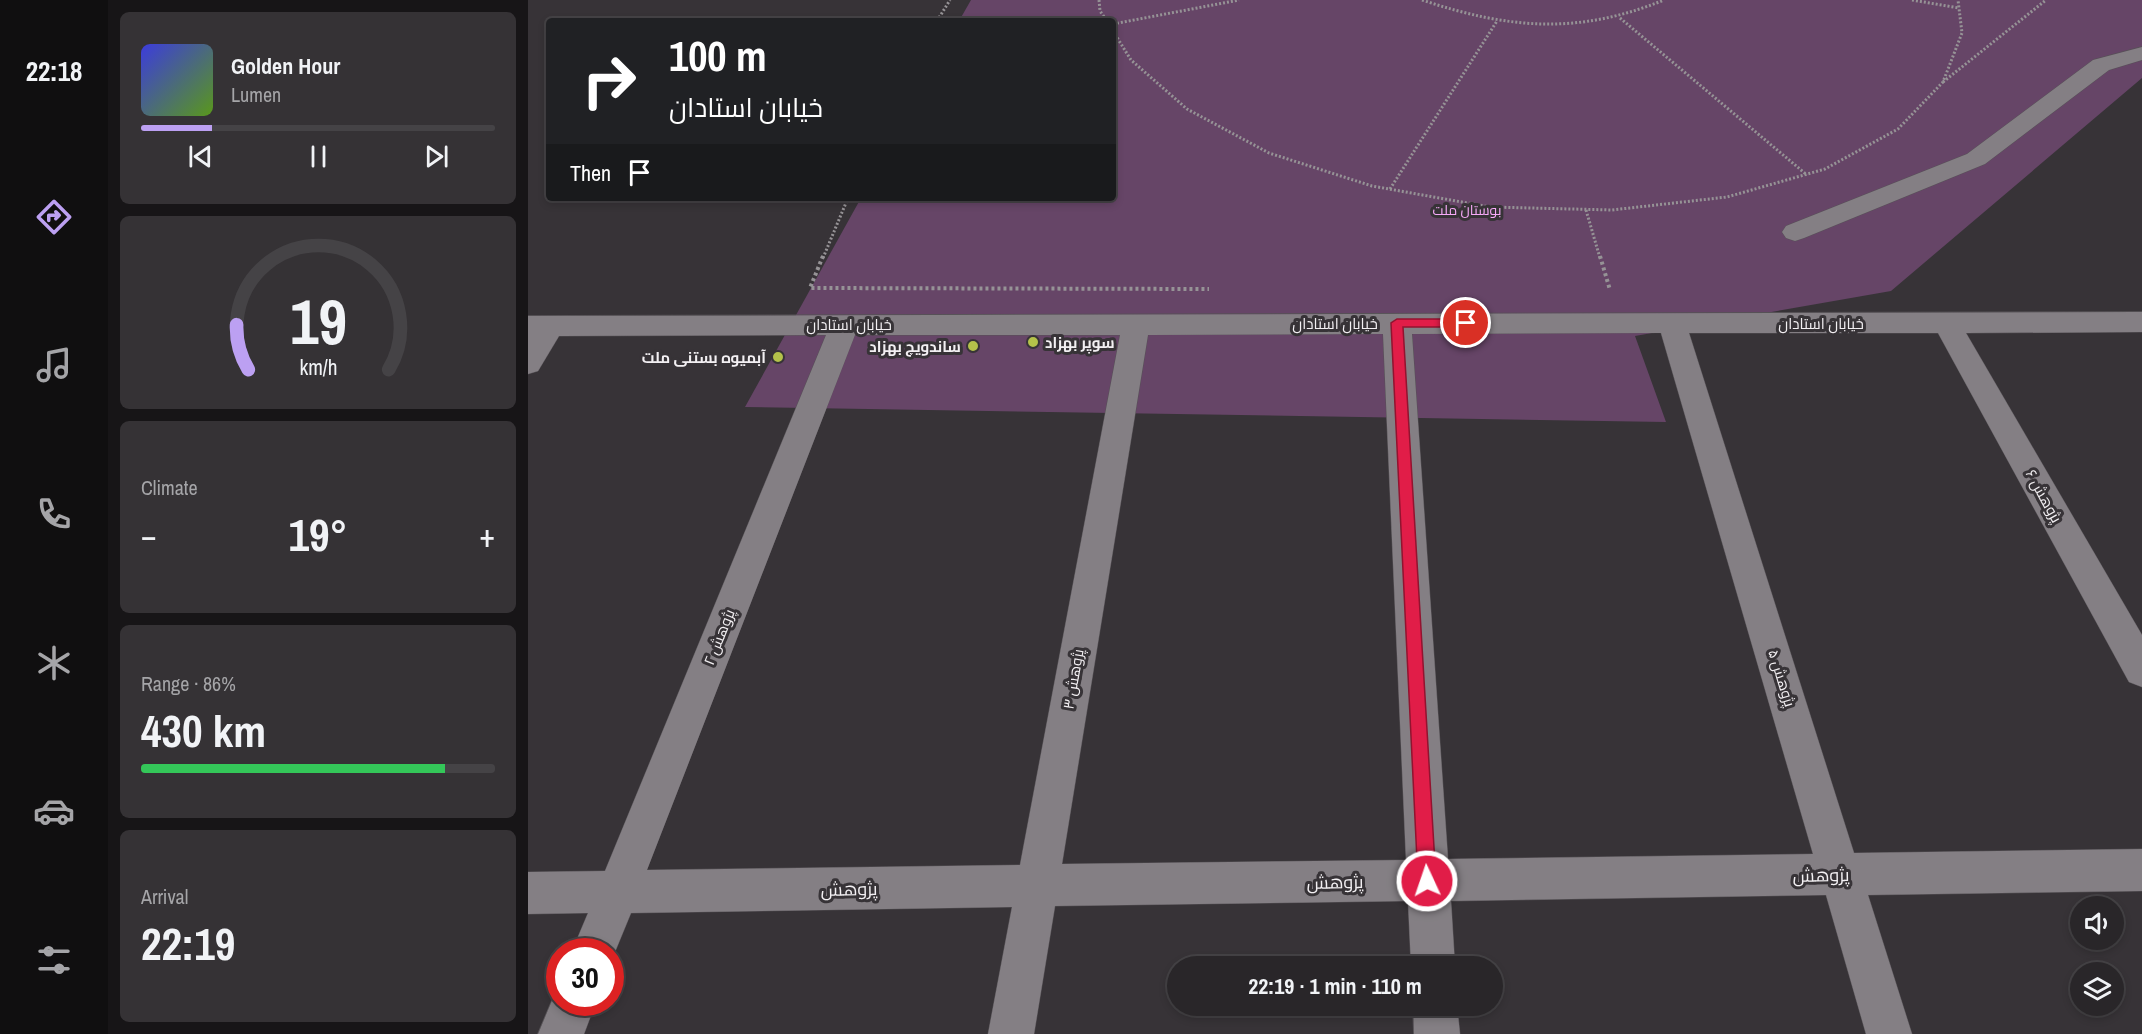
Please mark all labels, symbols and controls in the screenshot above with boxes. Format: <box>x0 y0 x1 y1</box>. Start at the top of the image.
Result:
text: 100 m <box>669 28 767 84</box>
icon: right <box>570 42 648 120</box>
text: Golden Hour <box>231 51 340 81</box>
text: 22:18 <box>26 53 82 89</box>
text: Lumen <box>231 81 281 108</box>
text: خیابان استادان <box>669 89 823 125</box>
icon: previous <box>184 140 217 173</box>
icon: pause <box>302 140 335 173</box>
icon: next <box>420 140 453 173</box>
icon: arrive <box>623 156 656 189</box>
text: Then <box>570 158 611 188</box>
icon: directions <box>33 196 75 238</box>
park label: بوستان ملت <box>1433 201 1501 219</box>
text: 19 <box>290 279 346 363</box>
pin <box>1440 297 1491 348</box>
icon: arrive <box>1449 306 1482 339</box>
street label: خیابان استادان <box>1292 313 1378 334</box>
street label: خیابان استادان <box>1778 313 1864 334</box>
street label: خیابان استادان <box>806 314 892 335</box>
place label: سوپر بهزاد <box>1045 332 1115 354</box>
marker: سوپر بهزاد <box>1026 335 1040 349</box>
place label: ساندویچ بهزاد <box>869 336 961 357</box>
marker: ساندویچ بهزاد <box>966 339 980 353</box>
icon: music <box>33 344 75 386</box>
place label: آبمیوه بستنی ملت <box>642 347 766 368</box>
marker: آبمیوه بستنی ملت <box>771 350 785 364</box>
text: km/h <box>299 353 337 382</box>
street label: پژوهش ۶ <box>2021 466 2067 526</box>
text: Climate <box>141 474 198 501</box>
icon: phone <box>33 493 75 535</box>
text: 19° <box>288 504 348 565</box>
text: − <box>141 513 157 557</box>
text: + <box>479 513 495 557</box>
street label: پژوهش ۲ <box>698 606 740 668</box>
icon: climate <box>33 642 75 684</box>
street label: پژوهش ۳ <box>1057 647 1089 711</box>
street label: پژوهش ۵ <box>1763 647 1801 709</box>
text: Range · 86% <box>141 670 236 697</box>
text: 430 km <box>141 700 266 761</box>
icon: car <box>33 790 75 832</box>
position arrow <box>1395 849 1459 913</box>
street label: پژوهش <box>1792 862 1850 888</box>
street label: پژوهش <box>1306 869 1364 895</box>
street label: پژوهش <box>820 876 878 902</box>
text: Arrival <box>141 883 188 910</box>
map controls <box>2070 896 2124 1016</box>
button: sound <box>2070 896 2124 950</box>
text: 22:19 <box>141 913 235 974</box>
speed limit sign: 30 <box>546 938 624 1016</box>
icon: filters <box>33 939 75 981</box>
button: layers <box>2070 962 2124 1016</box>
text: 22:19 · 1 min · 110 m <box>1248 971 1422 1001</box>

